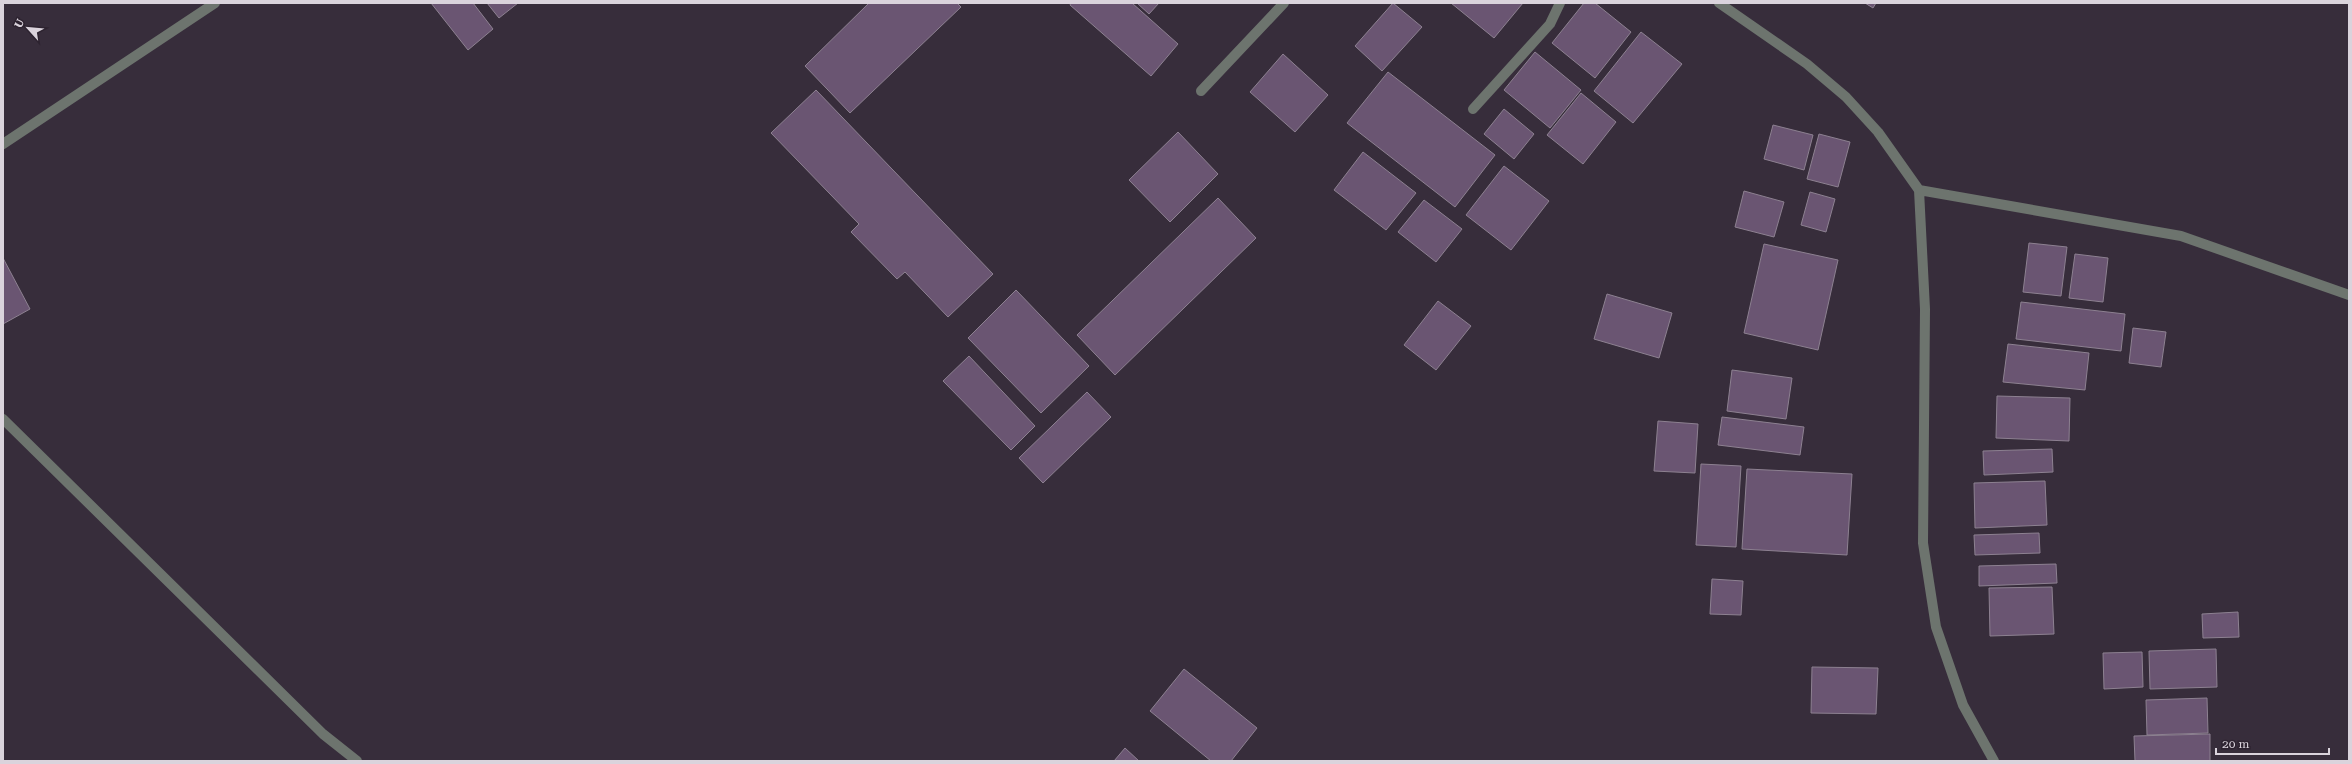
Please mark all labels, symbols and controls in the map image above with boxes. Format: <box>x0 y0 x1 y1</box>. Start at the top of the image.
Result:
north arrow <box>8 8 48 48</box>
text: U <box>12 16 27 30</box>
scale bar <box>2216 730 2329 756</box>
text: 20 m <box>2222 737 2249 751</box>

